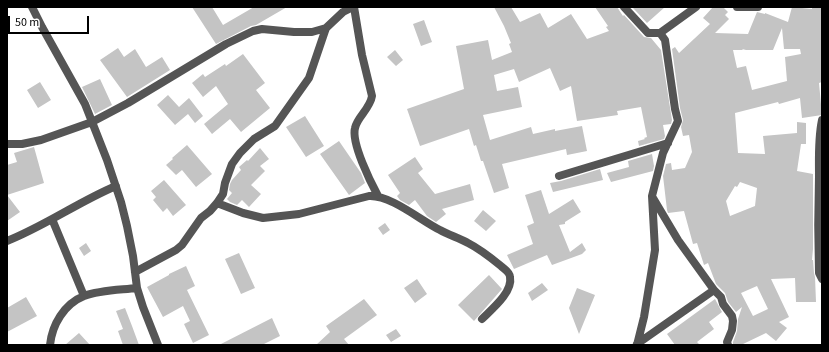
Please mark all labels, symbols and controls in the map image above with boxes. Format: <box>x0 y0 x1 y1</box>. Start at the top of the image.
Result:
scale bar <box>10 8 91 34</box>
text: 50 m <box>15 14 39 31</box>

